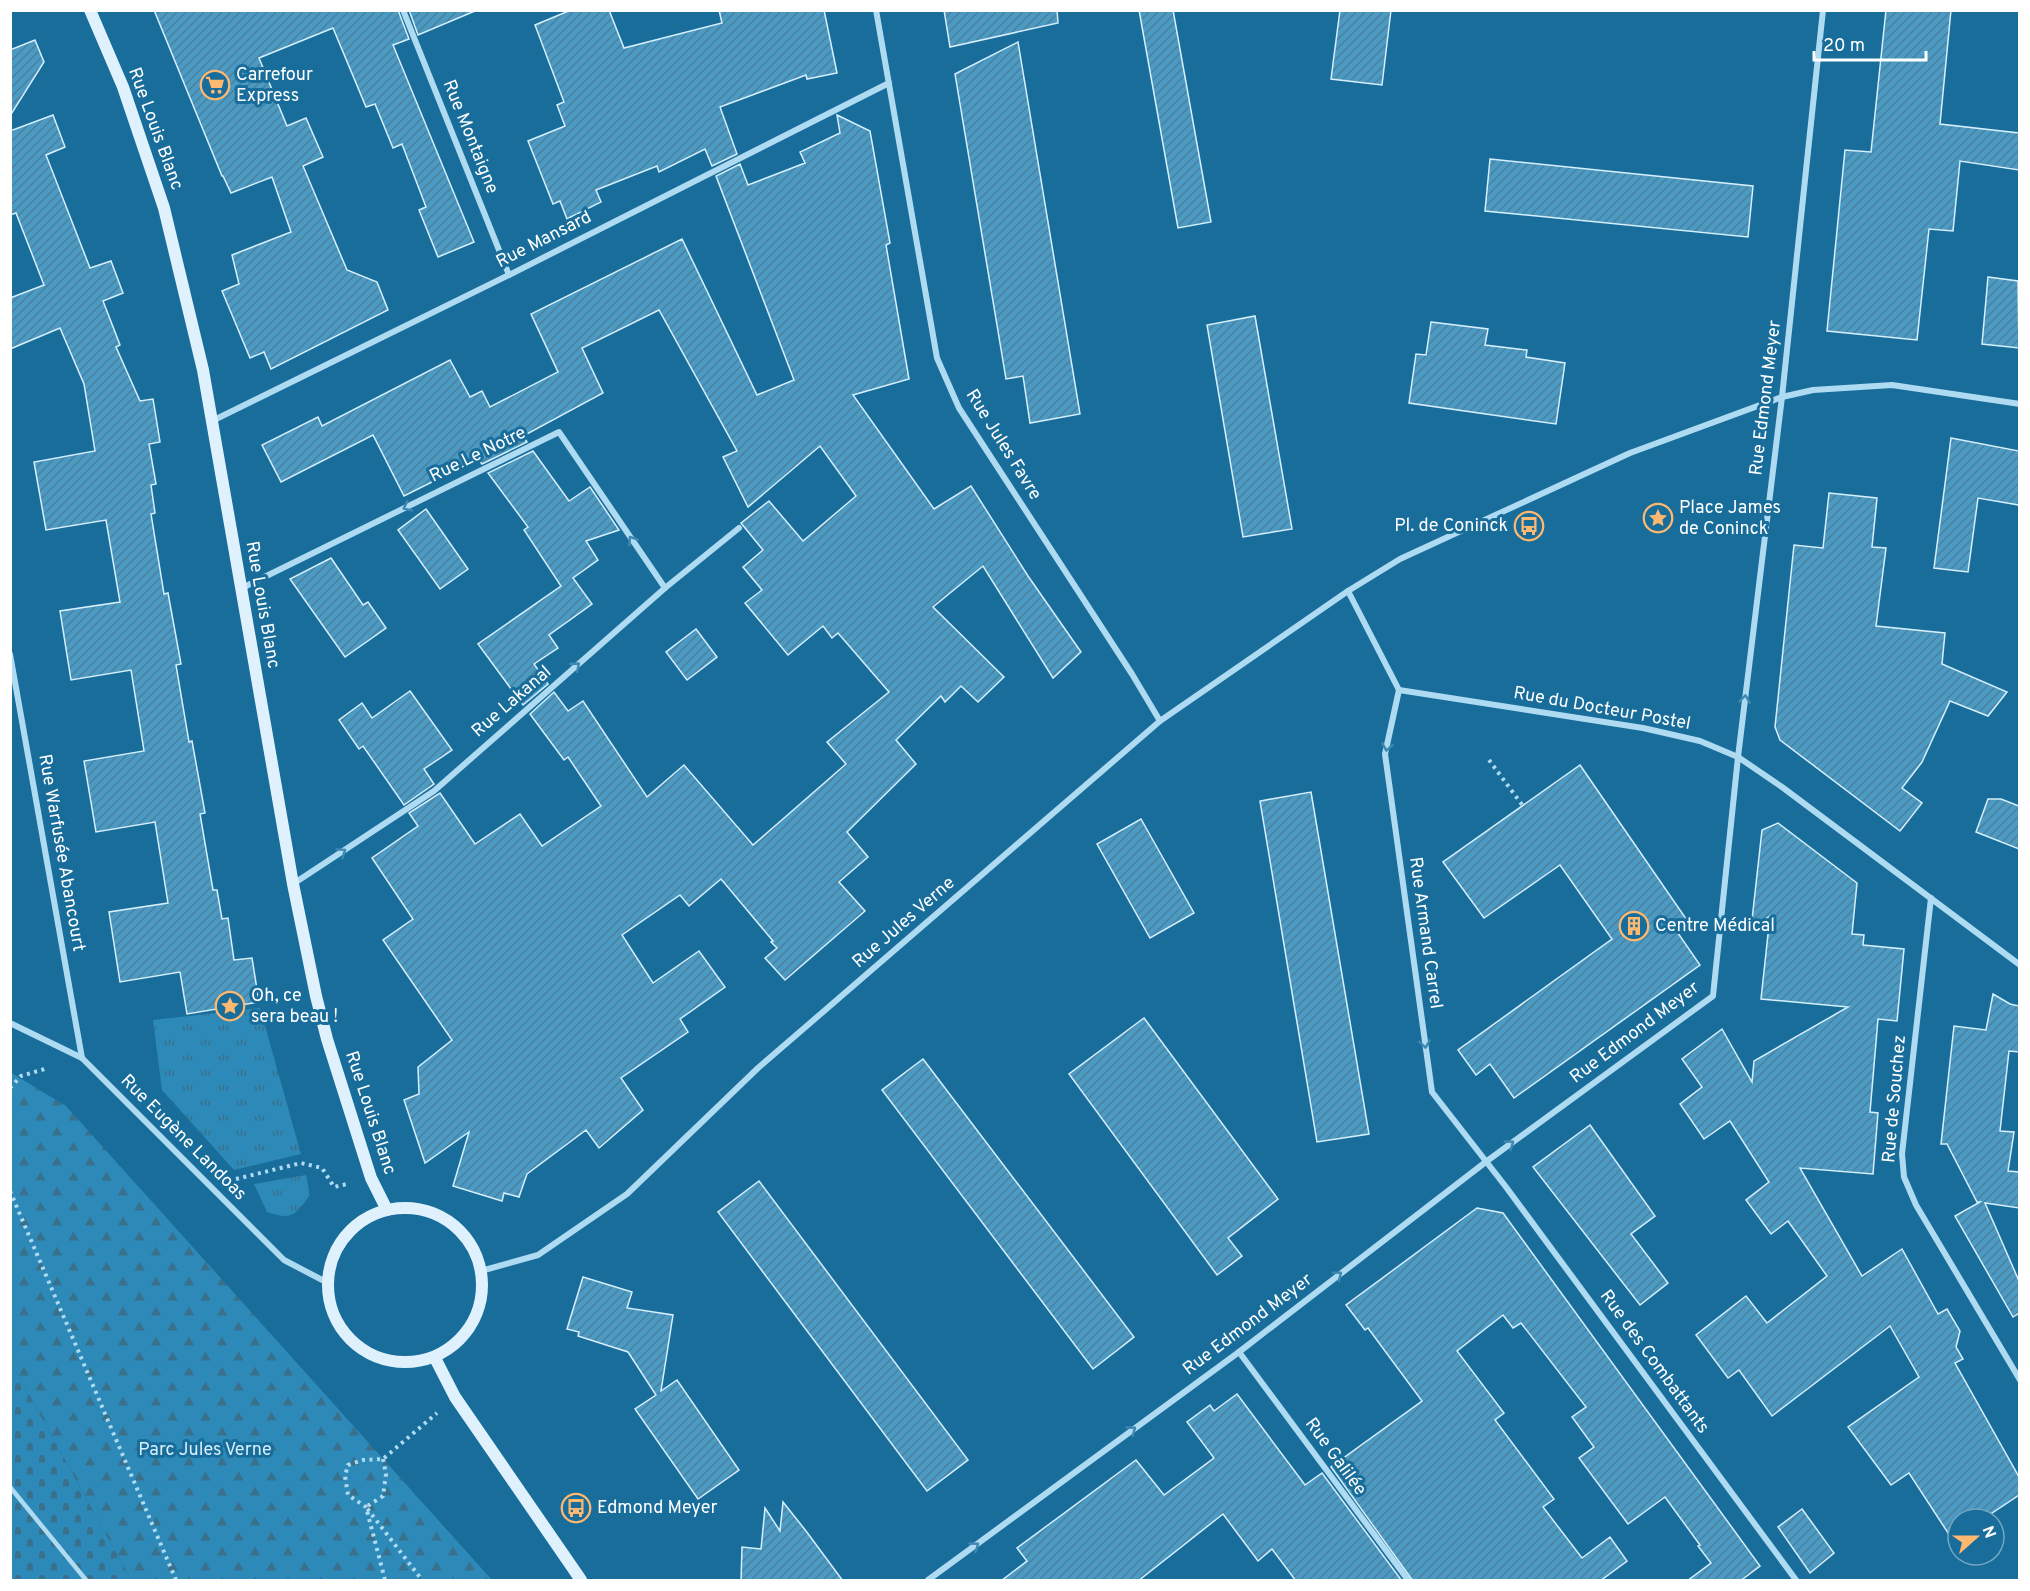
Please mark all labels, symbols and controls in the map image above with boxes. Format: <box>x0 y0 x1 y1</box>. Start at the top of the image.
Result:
scale bar <box>1814 24 1926 62</box>
text: 20 m <box>1823 35 1865 58</box>
place label: Carrefour Express <box>236 64 313 108</box>
street label: Rue Louis Blanc <box>122 65 188 193</box>
supermarket icon: Carrefour Express <box>199 69 231 101</box>
street label: Rue Montaigne <box>437 77 503 197</box>
street label: Rue Mansard <box>492 206 596 274</box>
street label: Rue Edmond Meyer <box>1745 319 1787 477</box>
street label: Rue Jules Favre <box>960 385 1046 505</box>
street label: Rue Le Notre <box>426 422 530 488</box>
place label: Place James de Coninck <box>1679 497 1781 541</box>
one-way arrow <box>402 499 413 511</box>
place icon: Place James de Coninck <box>1642 502 1674 534</box>
bus stop icon: Pl. de Coninck <box>1513 510 1545 542</box>
place label: Pl. de Coninck <box>1394 515 1508 538</box>
one-way arrow <box>628 536 640 546</box>
street label: Rue Louis Blanc <box>239 540 285 670</box>
street label: Rue Lakanal <box>467 661 557 743</box>
one-way arrow <box>569 662 580 673</box>
street label: Rue du Docteur Postel <box>1512 682 1692 736</box>
one-way arrow <box>1739 694 1751 703</box>
one-way arrow <box>1381 743 1393 752</box>
street label: Rue Warfusée Abancourt <box>32 753 90 953</box>
one-way arrow <box>335 848 346 859</box>
street label: Rue Armand Carrel <box>1403 856 1447 1010</box>
street label: Rue Jules Verne <box>848 872 960 974</box>
building icon: Centre Médical <box>1618 910 1650 942</box>
place label: Centre Médical <box>1655 915 1775 938</box>
street label: Rue Edmond Meyer <box>1566 977 1704 1089</box>
place label: Oh, ce sera beau ! <box>251 985 338 1029</box>
place icon: Oh, ce sera beau ! <box>214 990 246 1022</box>
street label: Rue de Souchez <box>1878 1034 1912 1164</box>
one-way arrow <box>1419 1040 1431 1049</box>
street label: Rue Louis Blanc <box>339 1048 401 1178</box>
street label: Rue Eugène Landoas <box>115 1070 251 1206</box>
one-way arrow <box>1504 1141 1515 1152</box>
street label: Rue Edmond Meyer <box>1179 1269 1317 1381</box>
one-way arrow <box>1332 1272 1343 1283</box>
street label: Rue des Combattants <box>1594 1286 1714 1438</box>
street label: Rue Galilée <box>1299 1413 1371 1501</box>
one-way arrow <box>1125 1426 1136 1437</box>
park label: Parc Jules Verne <box>138 1439 272 1462</box>
bus stop icon: Edmond Meyer <box>560 1492 592 1524</box>
place label: Edmond Meyer <box>597 1497 718 1520</box>
north arrow <box>1946 1507 2006 1567</box>
text: N <box>1977 1523 2000 1541</box>
one-way arrow <box>968 1542 979 1553</box>

